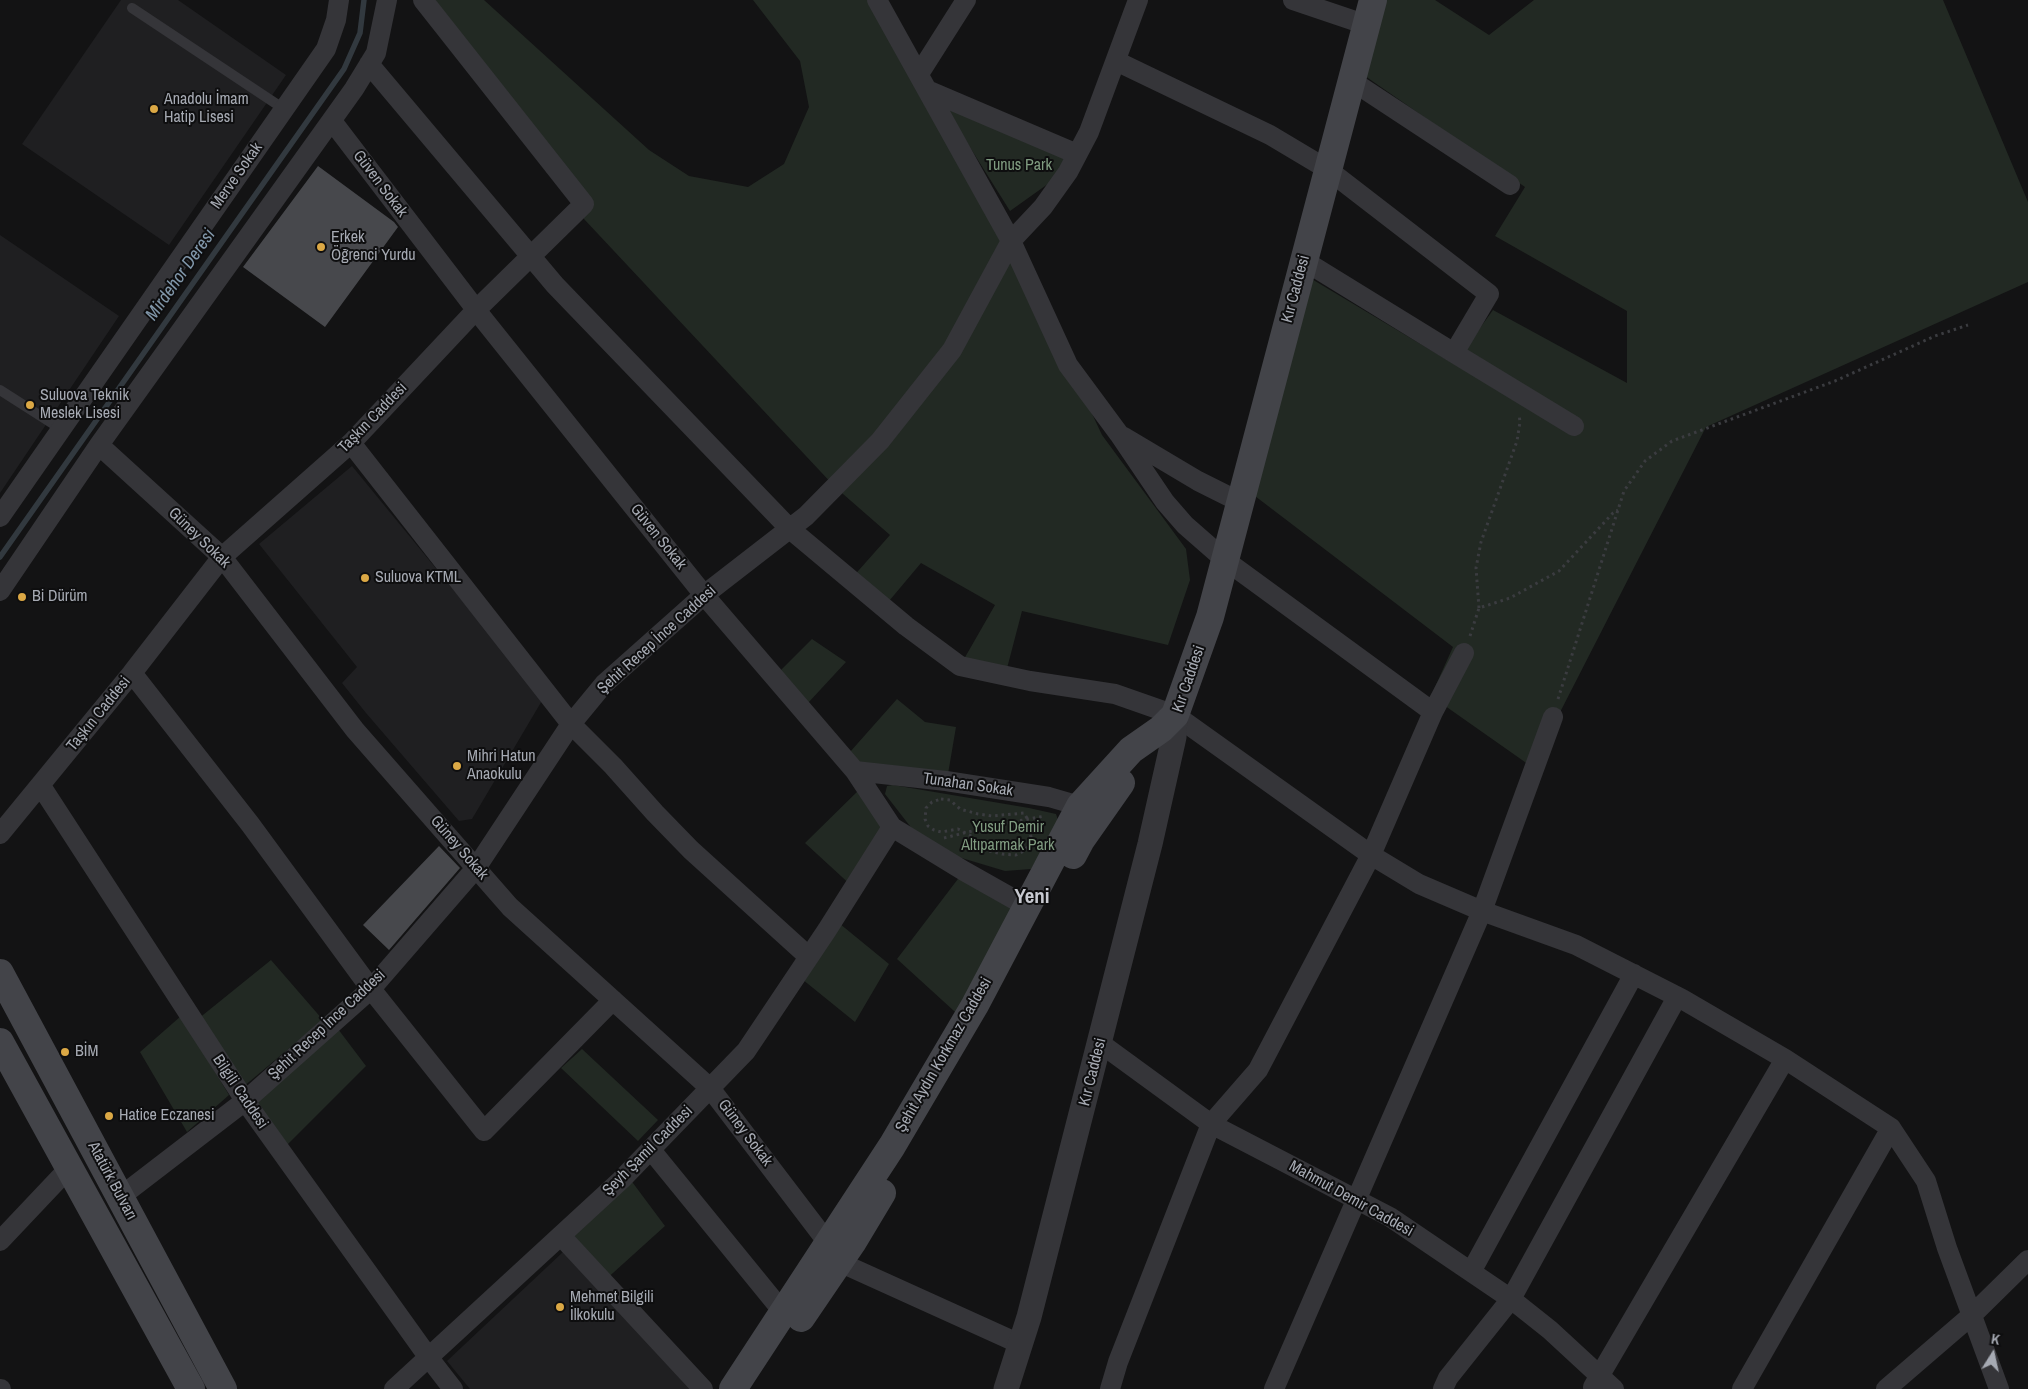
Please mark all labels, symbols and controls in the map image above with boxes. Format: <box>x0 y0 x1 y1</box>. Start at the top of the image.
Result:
place label: Anadolu İmam Hatip Lisesi <box>164 90 249 128</box>
marker: Anadolu İmam Hatip Lisesi <box>148 103 160 115</box>
street label: Merve Sokak <box>207 139 267 213</box>
street label: Güven Sokak <box>349 147 411 221</box>
park label: Tunus Park <box>986 156 1052 176</box>
water label: Mirdehor Deresi <box>142 225 220 325</box>
place label: Erkek Öğrenci Yurdu <box>331 228 416 266</box>
marker: Erkek Öğrenci Yurdu <box>315 241 327 253</box>
street label: Kır Caddesi <box>1278 253 1314 325</box>
street label: Taşkın Caddesi <box>335 379 411 457</box>
place label: Suluova Teknik Meslek Lisesi <box>40 386 129 424</box>
marker: Suluova Teknik Meslek Lisesi <box>24 399 36 411</box>
street label: Güven Sokak <box>626 500 690 574</box>
street label: Güney Sokak <box>164 504 234 572</box>
place label: Suluova KTML <box>375 568 461 588</box>
marker: Suluova KTML <box>359 572 371 584</box>
street label: Şehit Recep İnce Caddesi <box>594 582 720 698</box>
place label: Bi Dürüm <box>32 587 87 607</box>
marker: Bi Dürüm <box>16 591 28 603</box>
street label: Kır Caddesi <box>1169 643 1209 715</box>
street label: Taşkın Caddesi <box>63 673 135 755</box>
place label: Mihri Hatun Anaokulu <box>467 747 536 785</box>
marker: Mihri Hatun Anaokulu <box>451 760 463 772</box>
street label: Tunahan Sokak <box>922 769 1014 801</box>
street label: Güney Sokak <box>426 812 492 884</box>
park label: Yusuf Demir Altıparmak Park <box>961 818 1055 856</box>
district label: Yeni <box>1014 884 1050 910</box>
street label: Şehit Recep İnce Caddesi <box>264 966 390 1084</box>
street label: Şehit Aydın Korkmaz Caddesi <box>892 974 996 1136</box>
street label: Kır Caddesi <box>1075 1036 1111 1108</box>
place label: BİM <box>75 1042 98 1062</box>
marker: BİM <box>59 1046 71 1058</box>
street label: Bilgili Caddesi <box>208 1051 272 1133</box>
street label: Güney Sokak <box>714 1096 776 1170</box>
street label: Şeyh Şamil Caddesi <box>599 1102 697 1200</box>
place label: Hatice Eczanesi <box>119 1106 215 1126</box>
marker: Hatice Eczanesi <box>103 1110 115 1122</box>
street label: Atatürk Bulvarı <box>83 1139 141 1223</box>
street label: Mahmut Demir Caddesi <box>1285 1157 1417 1241</box>
place label: Mehmet Bilgili İlkokulu <box>570 1288 654 1326</box>
marker: Mehmet Bilgili İlkokulu <box>554 1301 566 1313</box>
north arrow <box>1968 1329 2018 1379</box>
text: K <box>1990 1330 2001 1349</box>

